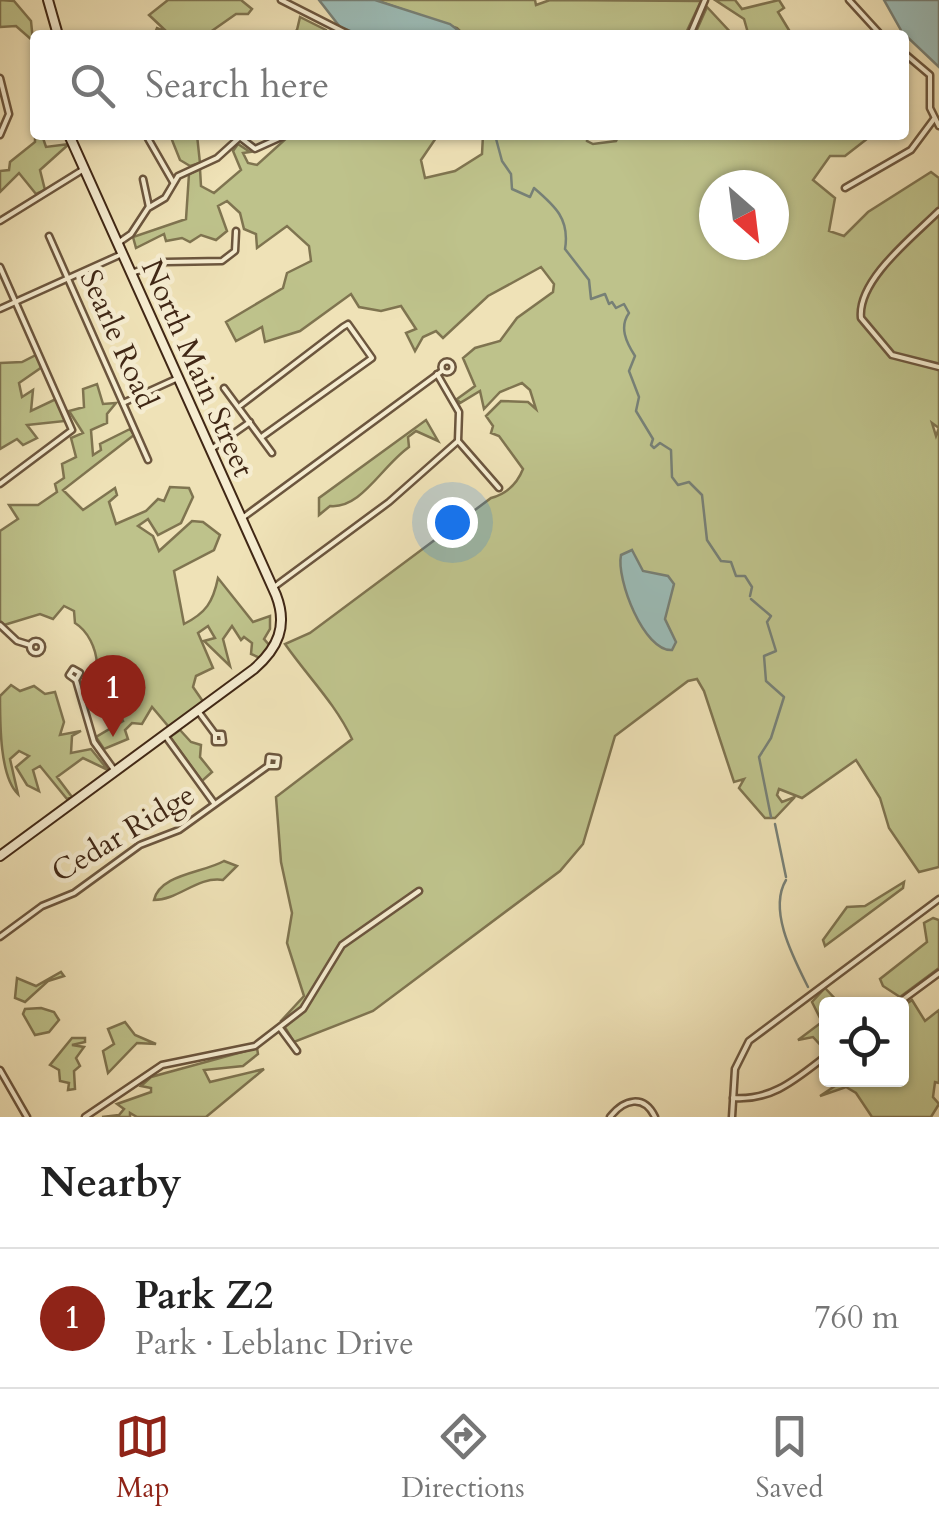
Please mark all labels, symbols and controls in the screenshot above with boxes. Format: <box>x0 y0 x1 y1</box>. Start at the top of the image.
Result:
search box <box>30 30 909 140</box>
icon: search <box>65 58 120 113</box>
text: Search here <box>145 59 329 111</box>
north arrow <box>699 170 789 260</box>
street label: North Main Street <box>131 253 264 484</box>
street label: Searle Road <box>70 263 167 415</box>
your location <box>427 497 478 548</box>
pin: 1 <box>80 654 146 737</box>
street label: Cedar Ridge <box>44 775 202 892</box>
map controls <box>819 997 909 1087</box>
button: locate <box>819 997 909 1087</box>
text: Nearby <box>40 1154 182 1211</box>
text: Park Z2 <box>135 1270 273 1322</box>
text: 1 <box>64 1296 81 1340</box>
text: 760 m <box>814 1296 899 1340</box>
text: Park · Leblanc Drive <box>135 1322 414 1366</box>
tab: Map <box>115 1409 170 1507</box>
tab: Directions <box>401 1409 525 1507</box>
tab: Saved <box>756 1409 824 1507</box>

